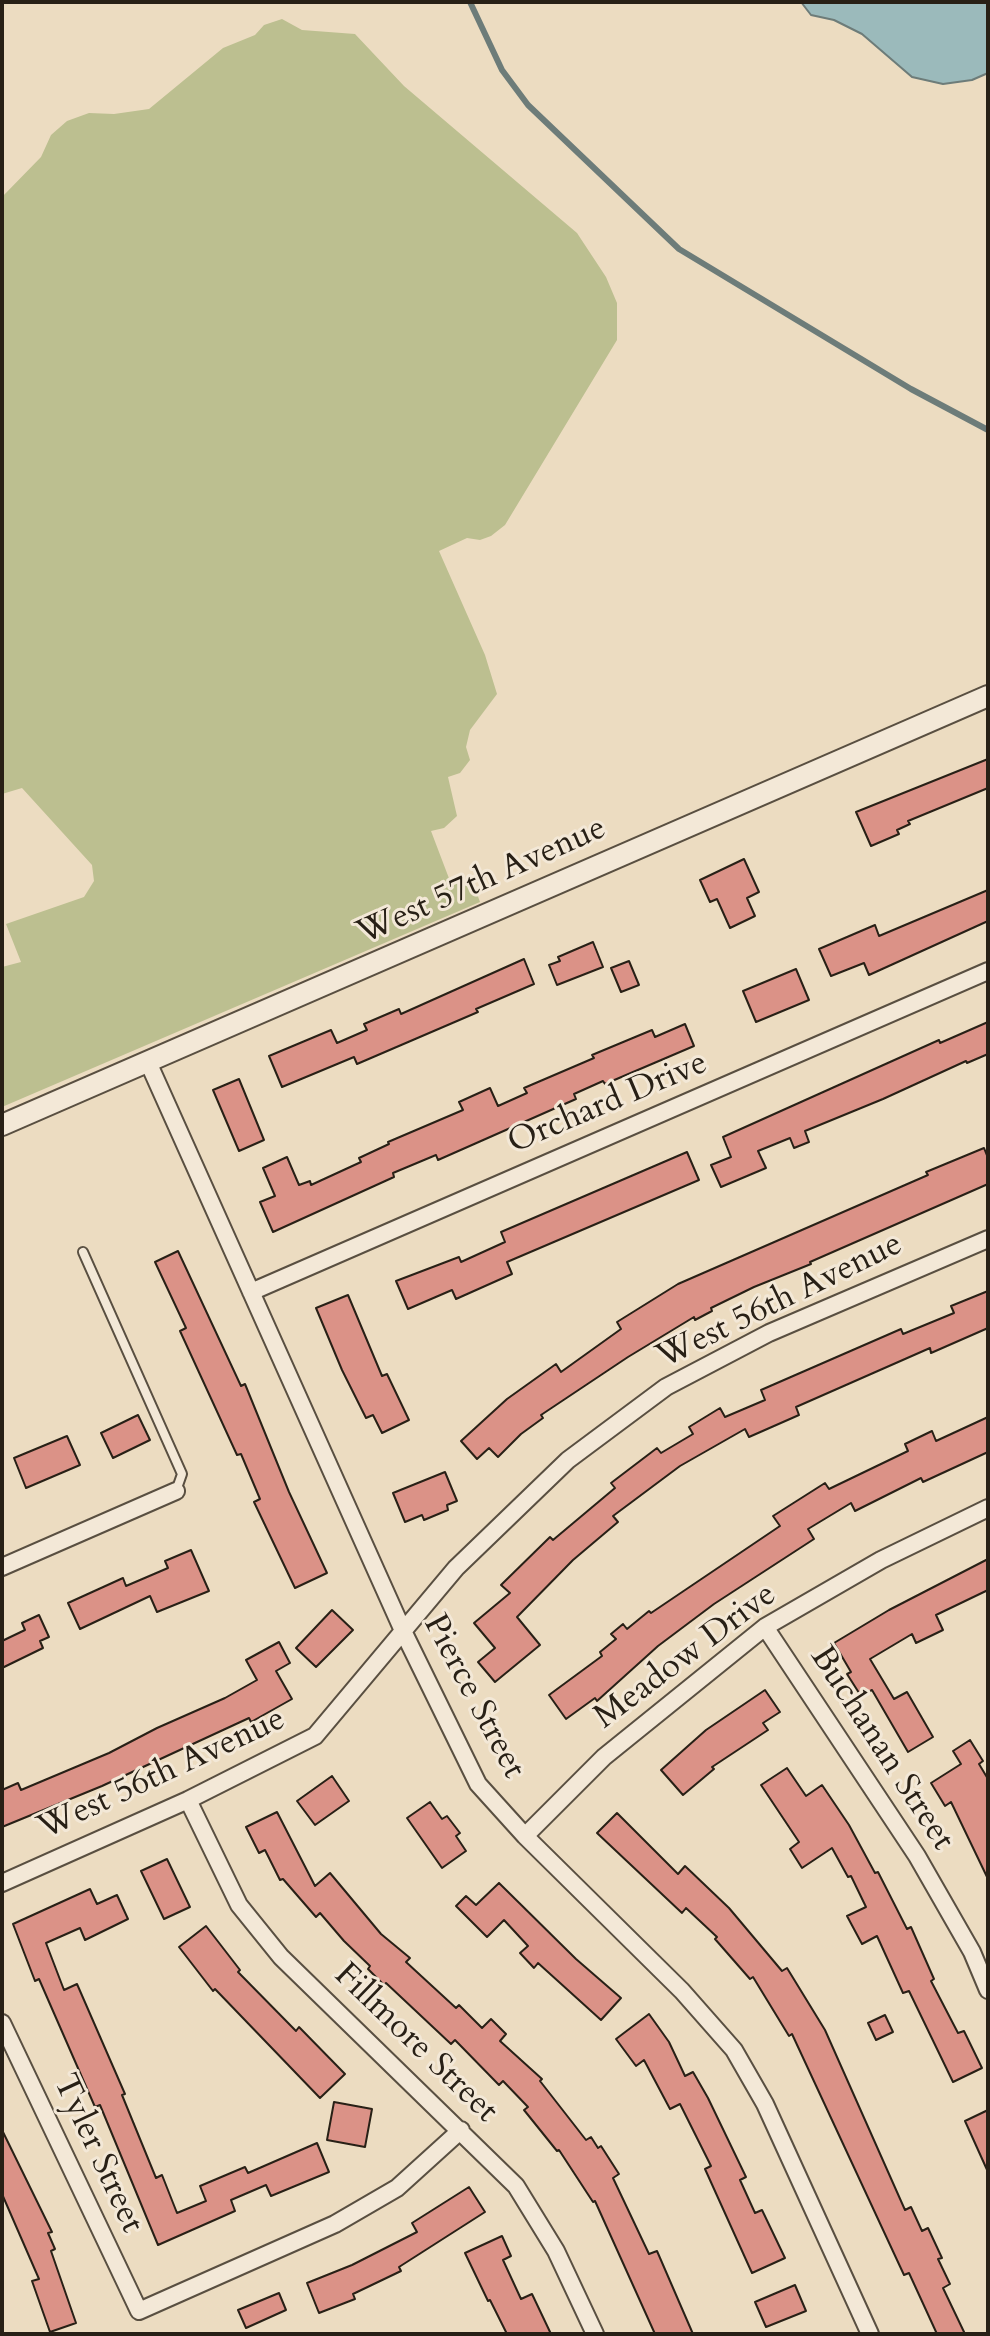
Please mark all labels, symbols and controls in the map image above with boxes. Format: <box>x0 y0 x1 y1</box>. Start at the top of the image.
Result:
street label: West 57th Avenue <box>351 809 613 955</box>
street label: Orchard Drive <box>502 1044 714 1164</box>
street label: West 56th Avenue <box>651 1225 909 1379</box>
street label: Meadow Drive <box>587 1575 785 1739</box>
street label: Pierce Street <box>413 1608 533 1786</box>
street label: Buchanan Street <box>800 1639 962 1859</box>
street label: West 56th Avenue <box>32 1700 292 1850</box>
street label: Fillmore Street <box>325 1956 505 2132</box>
street label: Tyler Street <box>43 2068 151 2240</box>

